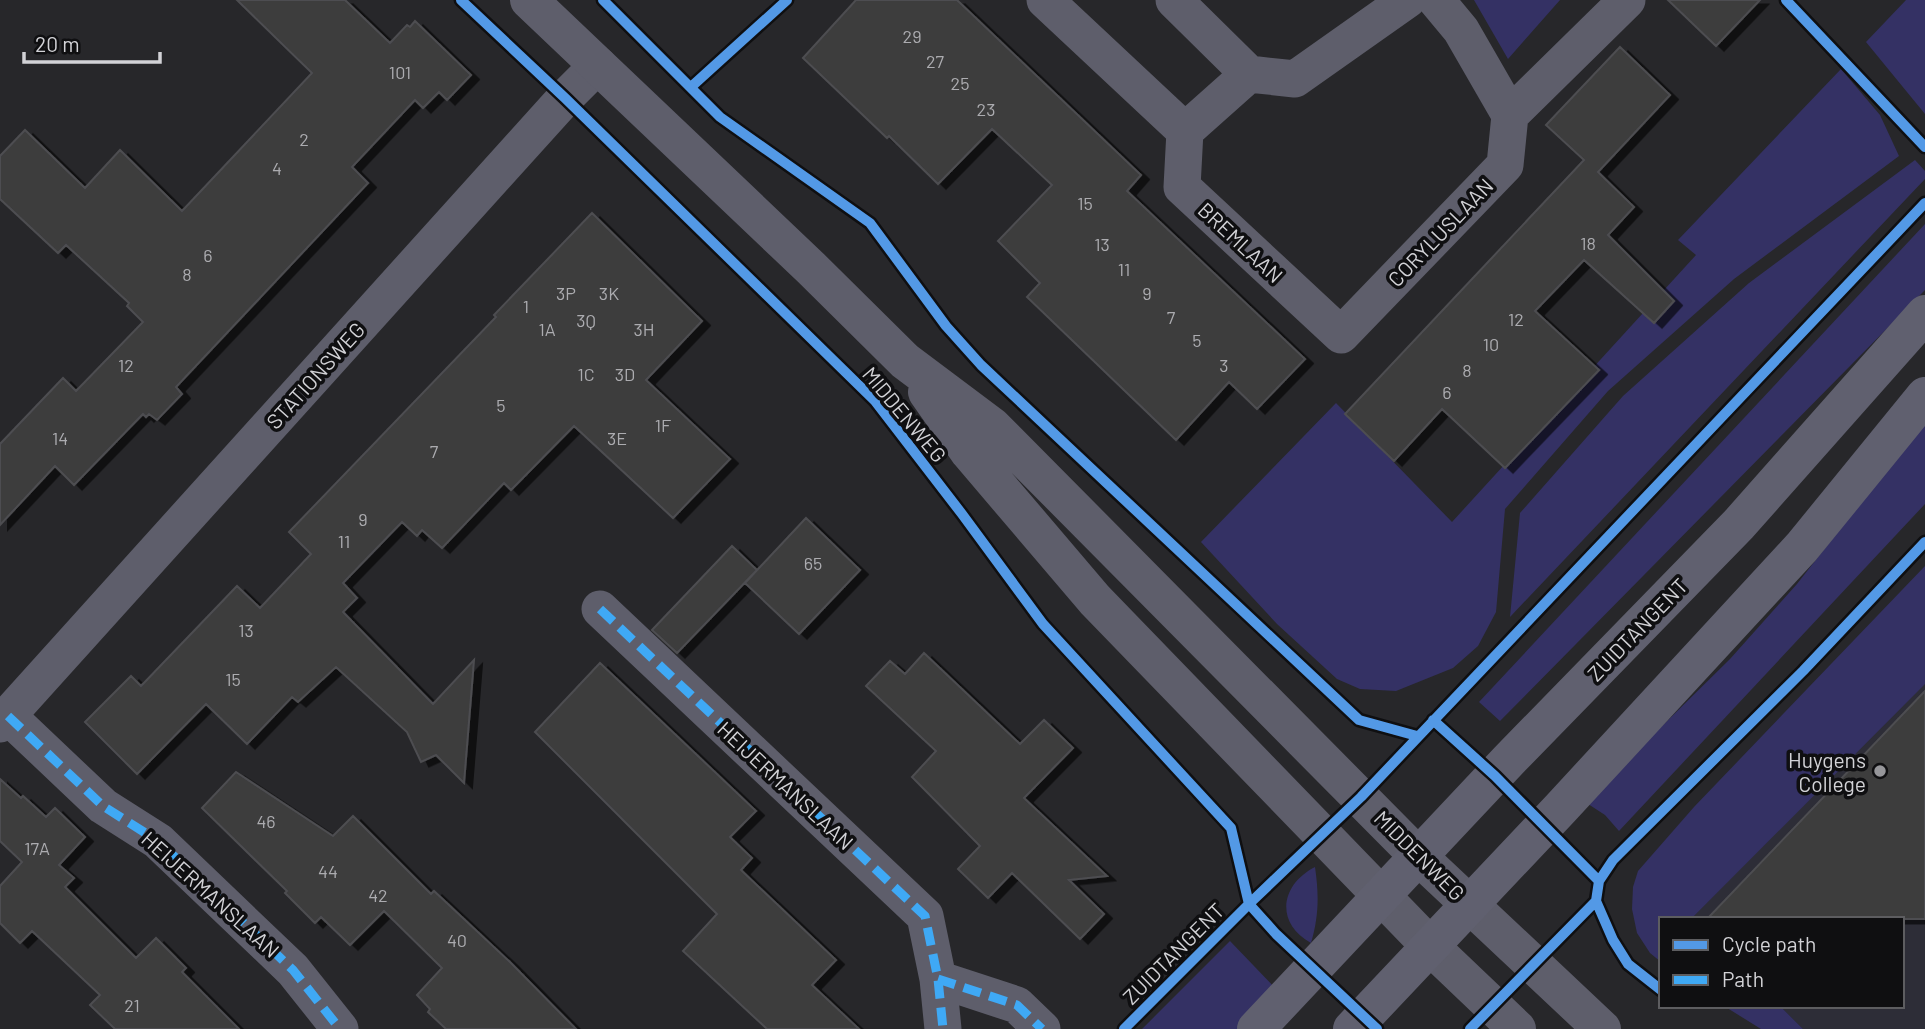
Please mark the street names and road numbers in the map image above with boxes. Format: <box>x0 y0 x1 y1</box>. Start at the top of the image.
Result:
street label: CORYLUSLAAN <box>1382 173 1498 291</box>
street label: BREMLAAN <box>1194 197 1288 287</box>
street label: STATIONSWEG <box>261 317 369 433</box>
street label: MIDDENWEG <box>858 361 952 467</box>
street label: ZUIDTANGENT <box>1582 573 1692 685</box>
street label: HEIJERMANSLAAN <box>713 716 859 854</box>
street label: MIDDENWEG <box>1370 805 1470 905</box>
street label: HEIJERMANSLAAN <box>137 826 285 962</box>
street label: ZUIDTANGENT <box>1117 897 1229 1009</box>

